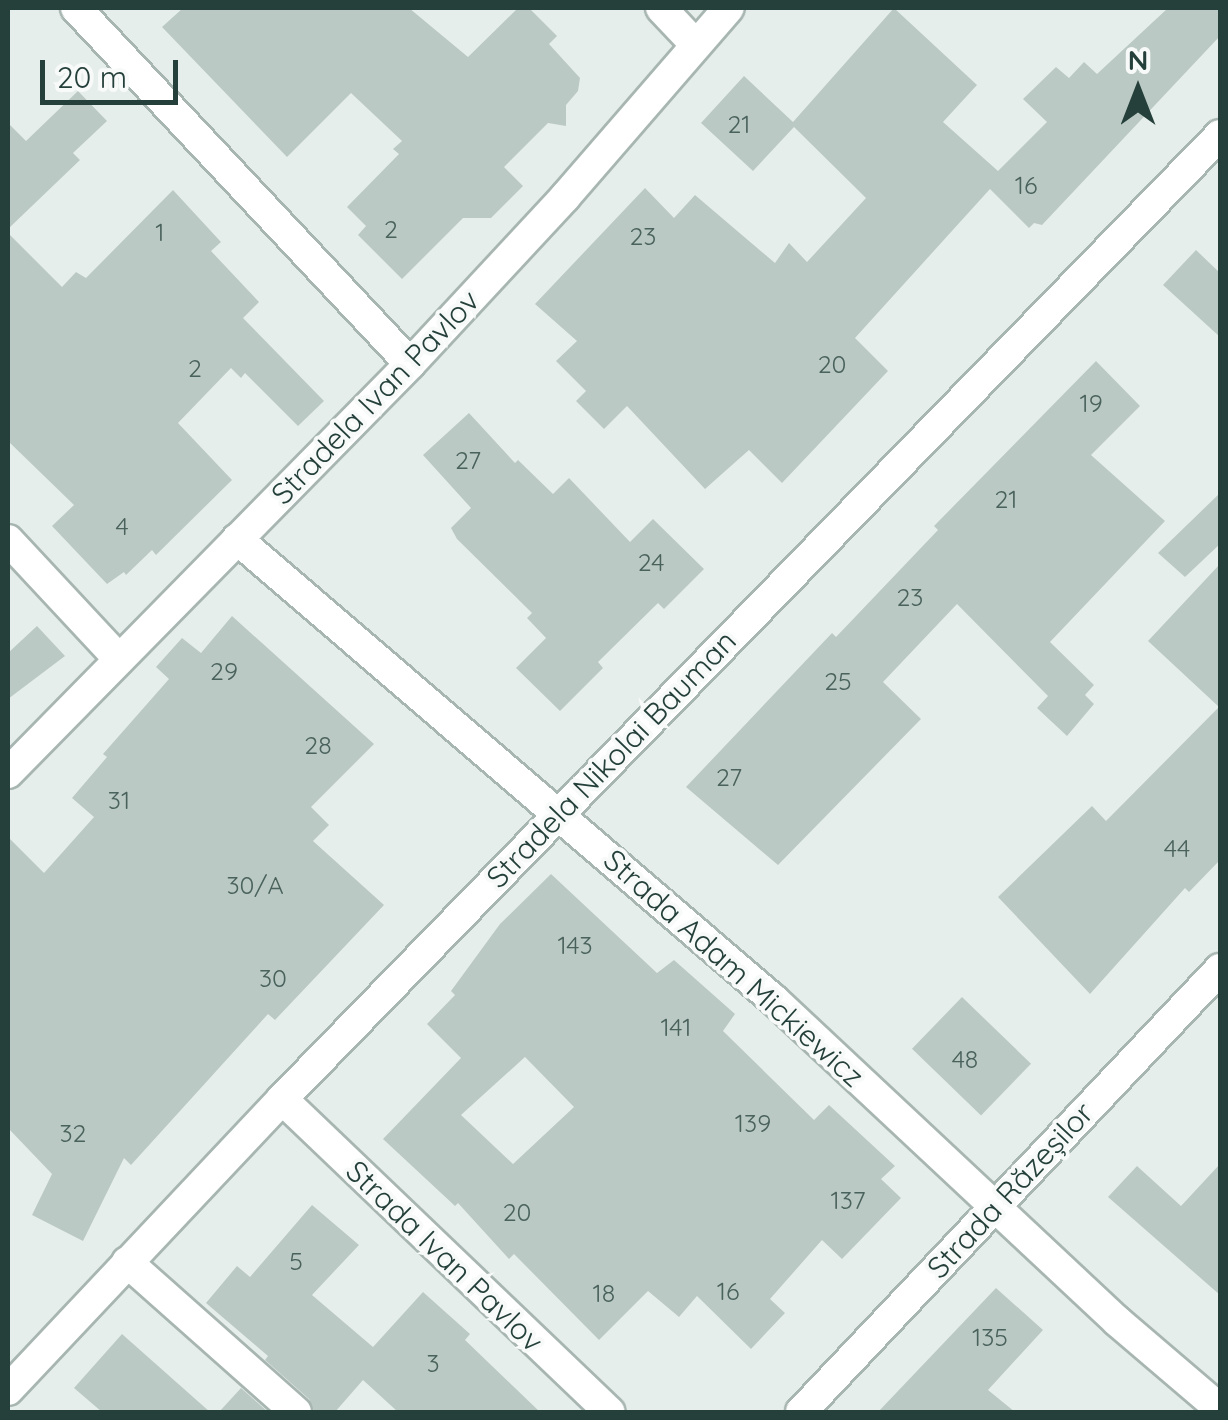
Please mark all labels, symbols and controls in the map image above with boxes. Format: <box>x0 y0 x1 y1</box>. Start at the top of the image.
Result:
scale bar <box>45 40 182 102</box>
north arrow <box>1088 40 1188 140</box>
text: N <box>1128 42 1148 77</box>
text: 20 m <box>57 58 127 96</box>
house number: 21 <box>727 109 751 139</box>
house number: 16 <box>1015 170 1037 200</box>
house number: 2 <box>384 214 398 244</box>
house number: 1 <box>155 217 165 247</box>
house number: 23 <box>630 221 656 251</box>
street label: Stradela Ivan Pavlov <box>264 282 486 512</box>
house number: 20 <box>818 349 846 379</box>
house number: 2 <box>188 353 202 383</box>
house number: 19 <box>1079 388 1103 418</box>
house number: 27 <box>455 445 481 475</box>
house number: 21 <box>994 484 1018 514</box>
house number: 4 <box>115 511 129 541</box>
house number: 24 <box>638 547 664 577</box>
house number: 23 <box>897 582 923 612</box>
street label: Stradela Nikolai Bauman <box>479 623 743 895</box>
house number: 29 <box>210 656 238 686</box>
house number: 25 <box>824 666 852 696</box>
house number: 28 <box>304 730 332 760</box>
house number: 27 <box>716 762 742 792</box>
house number: 31 <box>108 785 130 815</box>
house number: 44 <box>1164 833 1190 863</box>
street label: Strada Adam Mickiewicz <box>597 842 871 1094</box>
house number: 30/A <box>226 870 284 900</box>
house number: 143 <box>557 930 593 960</box>
house number: 30 <box>259 963 287 993</box>
house number: 141 <box>660 1012 692 1042</box>
house number: 48 <box>952 1044 978 1074</box>
street label: Strada Răzeșilor <box>919 1095 1101 1285</box>
house number: 139 <box>735 1108 771 1138</box>
house number: 32 <box>60 1118 86 1148</box>
street label: Strada Ivan Pavlov <box>339 1153 551 1359</box>
house number: 137 <box>830 1185 866 1215</box>
house number: 20 <box>503 1197 531 1227</box>
house number: 5 <box>289 1246 303 1276</box>
house number: 16 <box>717 1276 739 1306</box>
house number: 18 <box>593 1278 615 1308</box>
house number: 135 <box>972 1322 1008 1352</box>
house number: 3 <box>426 1348 440 1378</box>

